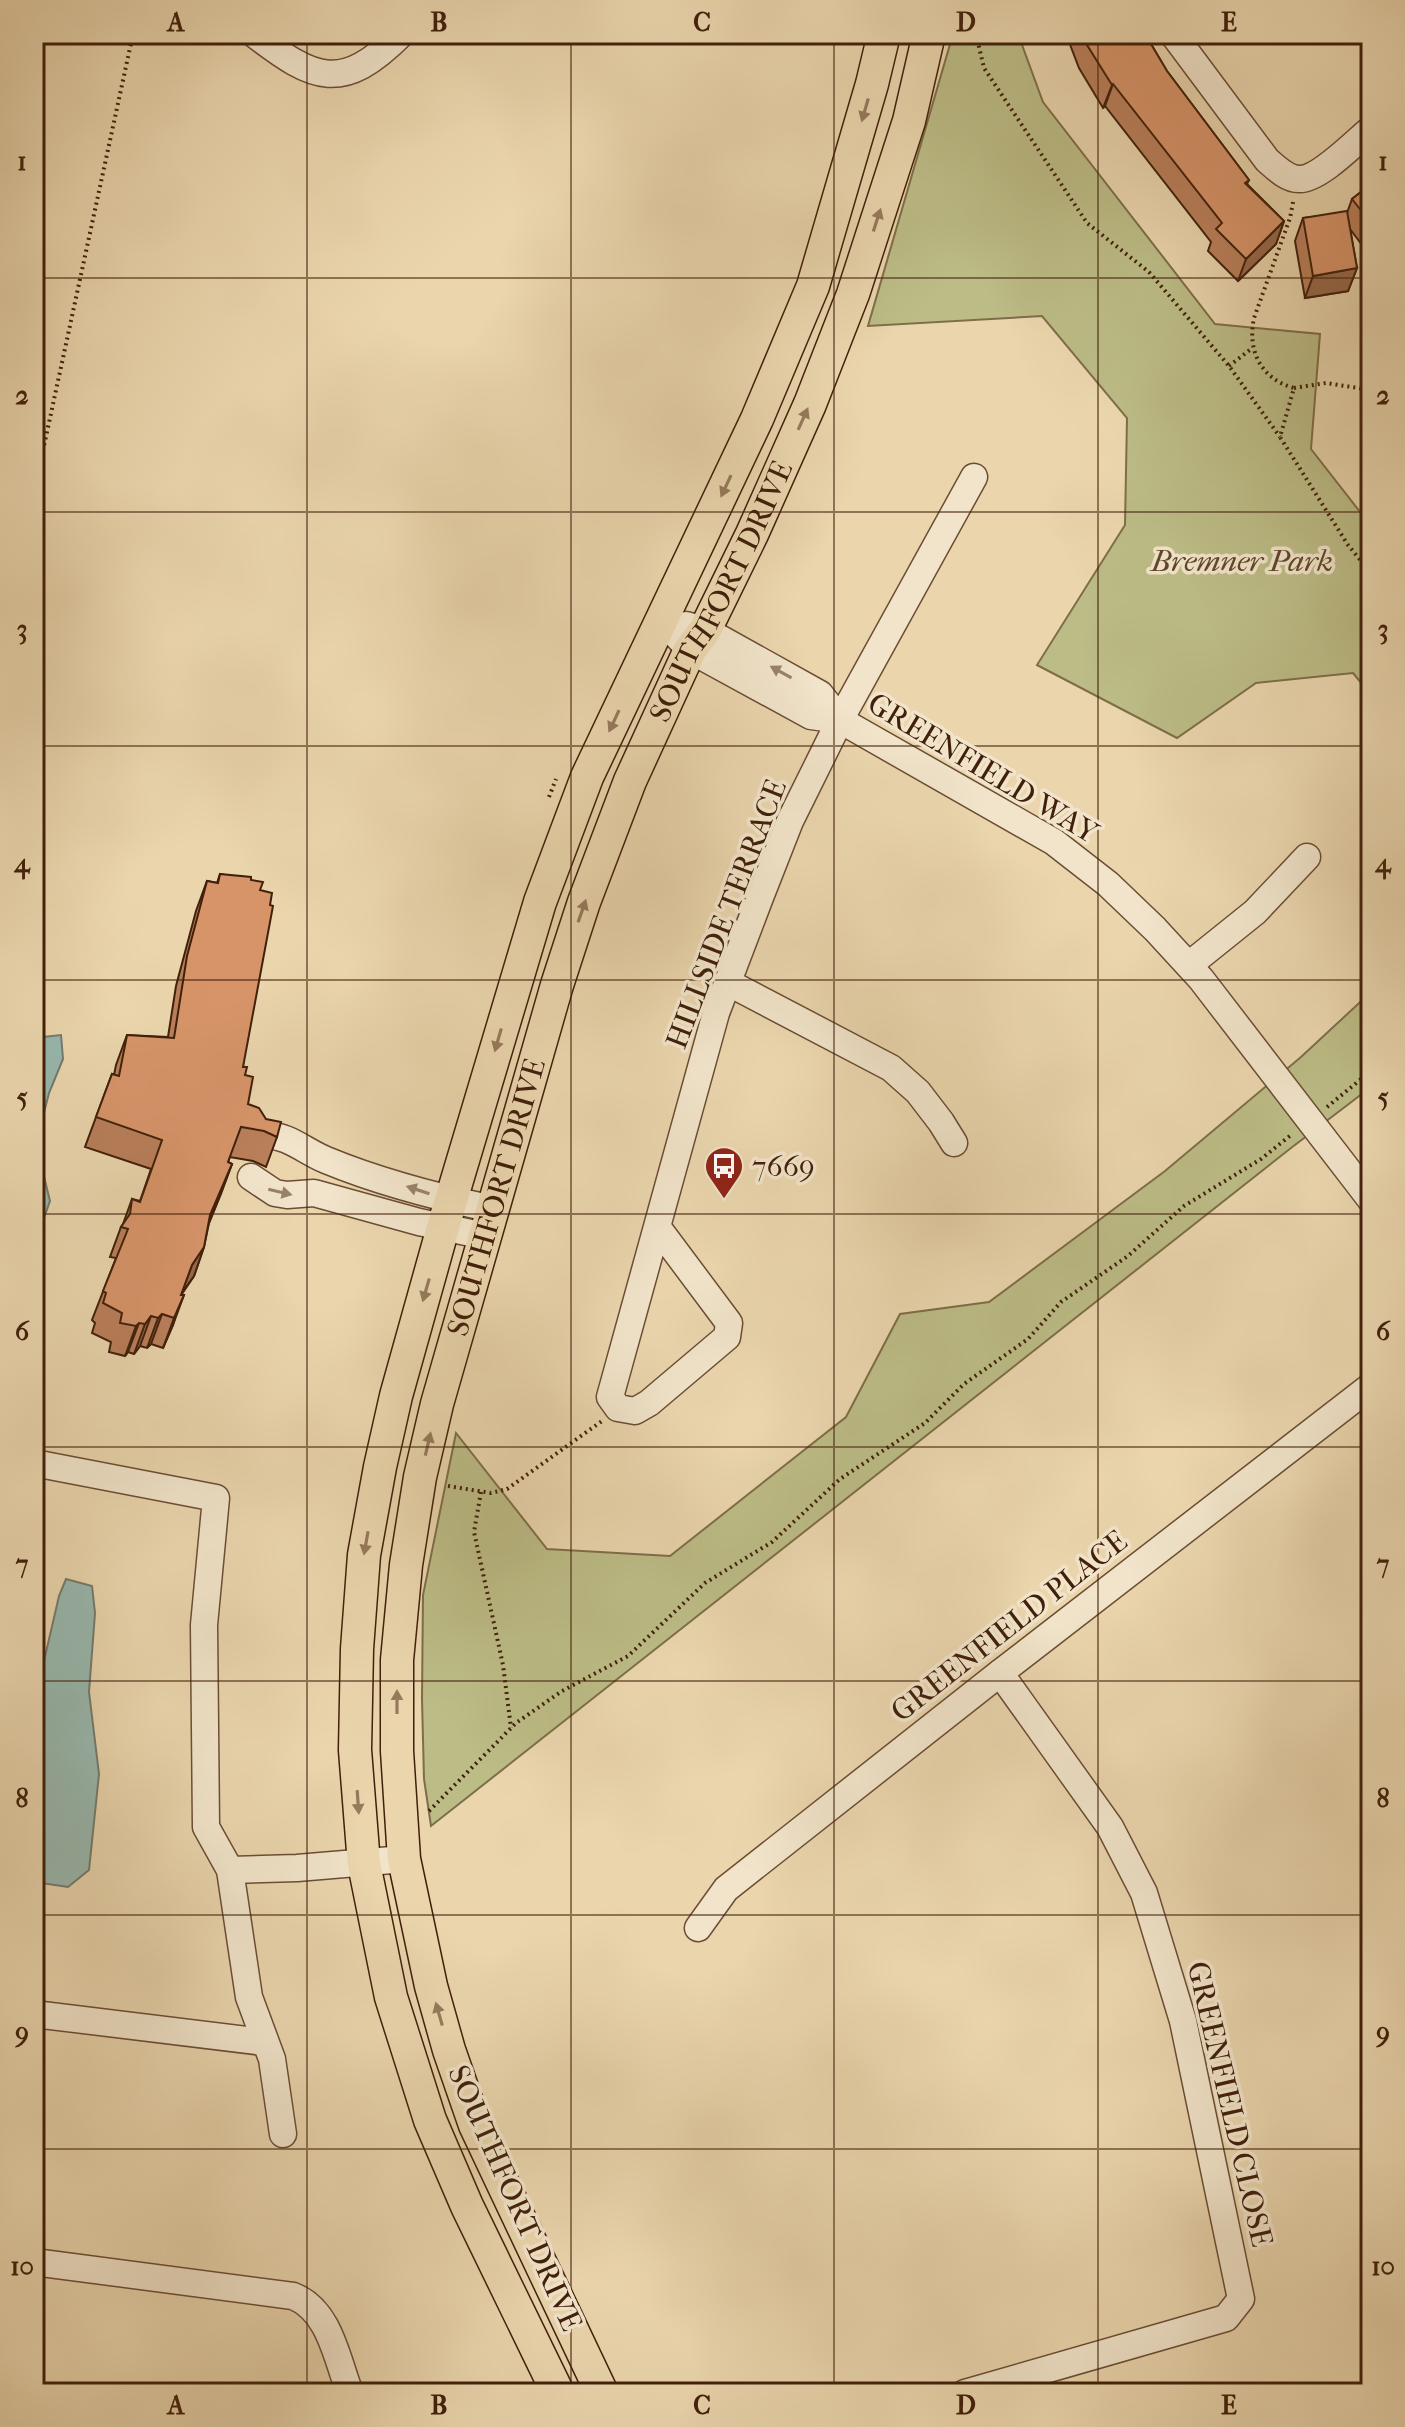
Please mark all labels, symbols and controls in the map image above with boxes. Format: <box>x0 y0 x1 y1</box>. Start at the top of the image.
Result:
text: A <box>166 7 186 38</box>
text: B <box>431 7 448 38</box>
text: C <box>693 7 711 38</box>
text: D <box>956 7 976 38</box>
text: E <box>1221 7 1237 38</box>
one-way arrow <box>858 98 871 122</box>
text: 1 <box>17 146 27 177</box>
text: 1 <box>1378 146 1388 177</box>
one-way arrow <box>871 207 884 231</box>
text: 2 <box>15 380 29 411</box>
text: 2 <box>1376 380 1390 411</box>
one-way arrow <box>796 408 810 431</box>
street label: SOUTHFORT DRIVE <box>642 456 800 728</box>
one-way arrow <box>719 474 733 498</box>
park label: Bremner Park <box>1149 544 1333 579</box>
text: 3 <box>17 614 27 645</box>
text: 3 <box>1378 614 1388 645</box>
one-way arrow <box>769 665 792 679</box>
street label: GREENFIELD WAY <box>861 686 1106 852</box>
one-way arrow <box>607 709 621 732</box>
street label: HILLSIDE TERRACE <box>659 775 794 1054</box>
text: 4 <box>13 848 31 880</box>
text: 4 <box>1374 848 1392 880</box>
one-way arrow <box>576 899 588 923</box>
one-way arrow <box>491 1029 504 1053</box>
street label: SOUTHFORT DRIVE <box>440 1055 553 1340</box>
text: 5 <box>16 1082 28 1113</box>
text: 5 <box>1377 1082 1389 1113</box>
bus stop icon: 7669 <box>703 1145 745 1200</box>
place label: 7669 <box>752 1149 815 1184</box>
one-way arrow <box>406 1183 430 1196</box>
one-way arrow <box>268 1186 293 1199</box>
one-way arrow <box>419 1279 432 1303</box>
text: 6 <box>15 1316 30 1347</box>
text: 6 <box>1376 1316 1391 1347</box>
one-way arrow <box>422 1431 434 1456</box>
street label: GREENFIELD PLACE <box>884 1523 1134 1729</box>
one-way arrow <box>360 1531 372 1556</box>
text: 7 <box>15 1549 29 1580</box>
text: 7 <box>1376 1549 1390 1580</box>
one-way arrow <box>391 1689 403 1714</box>
text: 8 <box>15 1783 29 1814</box>
text: 8 <box>1376 1783 1390 1814</box>
one-way arrow <box>352 1790 365 1815</box>
street label: GREENFIELD CLOSE <box>1180 1958 1279 2250</box>
one-way arrow <box>432 2001 445 2025</box>
text: 9 <box>14 2017 29 2048</box>
text: 9 <box>1375 2017 1390 2048</box>
street label: SOUTHFORT DRIVE <box>440 2060 589 2336</box>
text: 10 <box>10 2251 34 2282</box>
text: 10 <box>1371 2251 1395 2282</box>
text: A <box>166 2390 186 2421</box>
text: B <box>431 2390 448 2421</box>
text: C <box>693 2390 711 2421</box>
text: D <box>956 2390 976 2421</box>
text: E <box>1221 2390 1237 2421</box>

